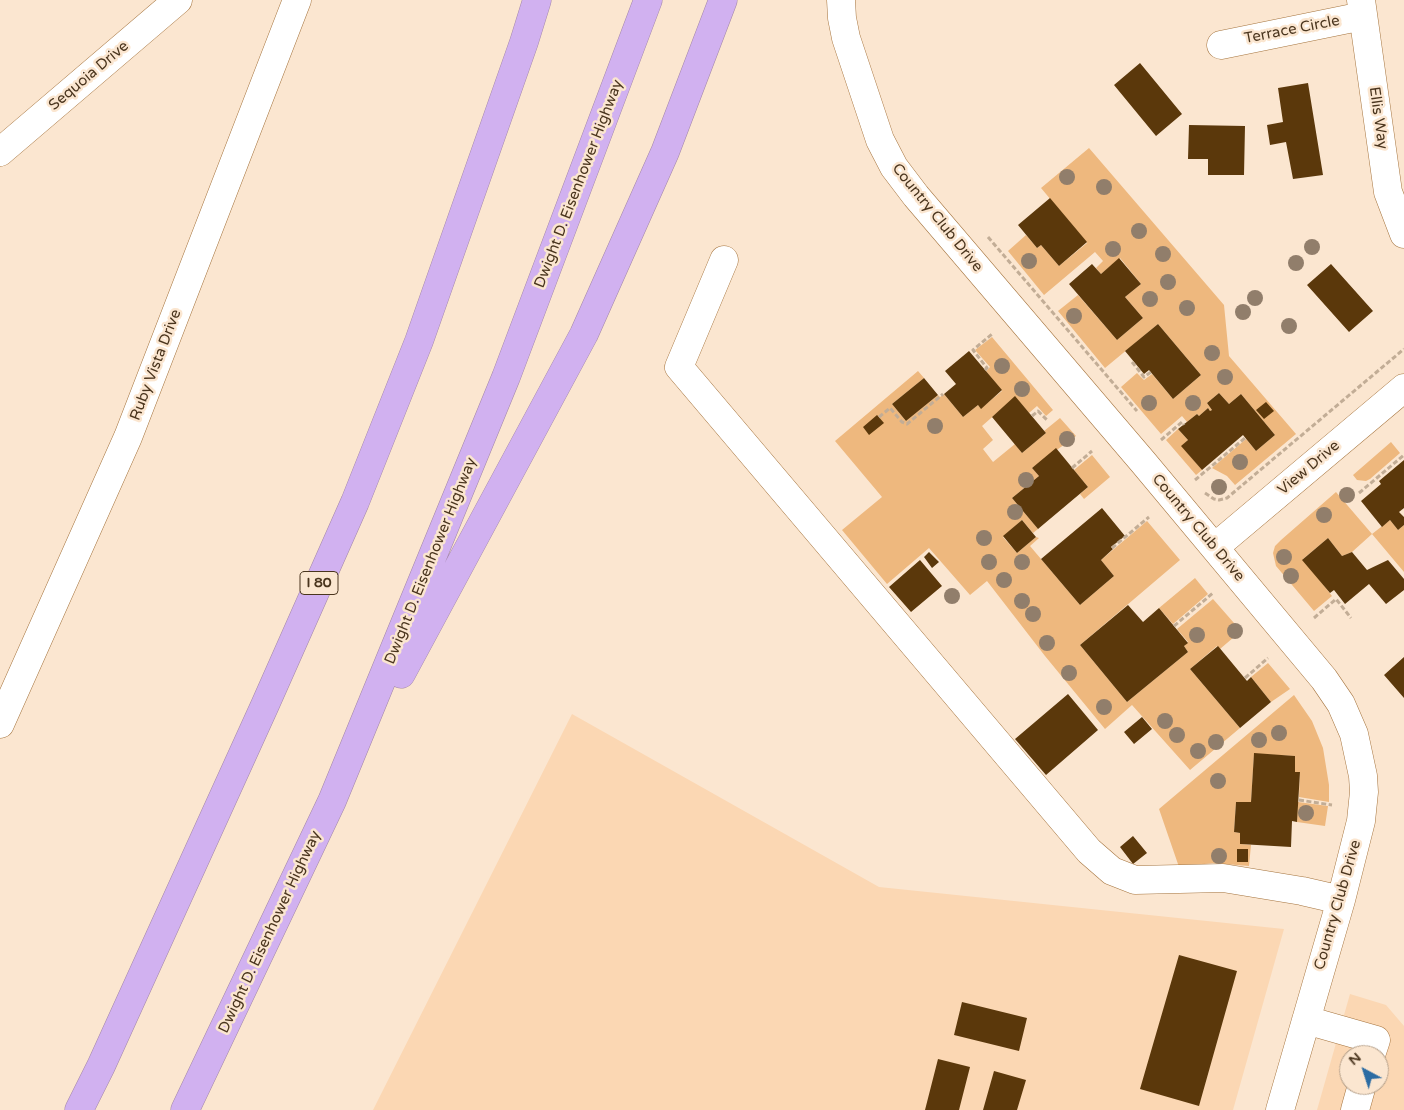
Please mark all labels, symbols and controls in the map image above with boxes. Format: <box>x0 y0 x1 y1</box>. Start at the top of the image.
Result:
street label: Terrace Circle <box>1243 12 1341 48</box>
street label: Sequoia Drive <box>46 37 132 115</box>
street label: Dwight D. Eisenhower Highway <box>531 77 627 291</box>
street label: Ellis Way <box>1365 86 1391 150</box>
street label: Country Club Drive <box>888 160 986 276</box>
street label: Ruby Vista Drive <box>127 307 185 423</box>
street label: View Drive <box>1274 437 1344 499</box>
street label: Dwight D. Eisenhower Highway <box>381 455 481 667</box>
street label: Country Club Drive <box>1148 471 1248 585</box>
road number: I 80 <box>300 572 338 594</box>
street label: Dwight D. Eisenhower Highway <box>215 828 325 1036</box>
street label: Country Club Drive <box>1311 838 1365 972</box>
north arrow <box>1339 1045 1389 1095</box>
text: N <box>1345 1049 1364 1069</box>

